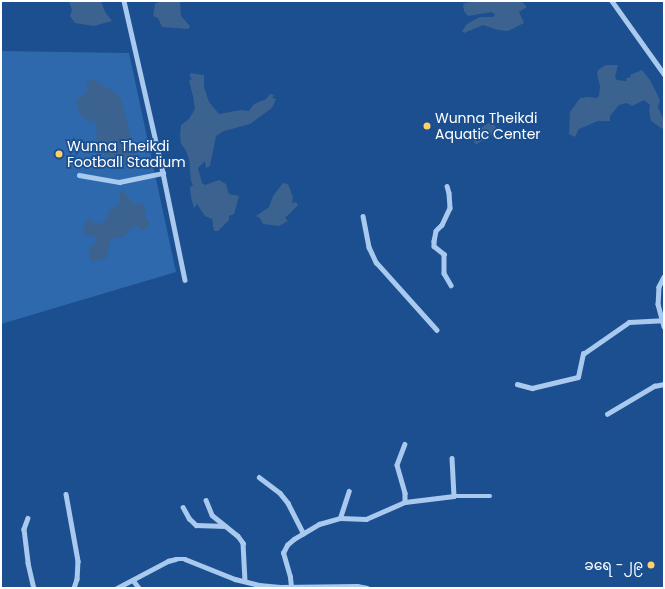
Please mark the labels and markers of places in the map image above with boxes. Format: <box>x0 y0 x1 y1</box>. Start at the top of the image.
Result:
place label: Wunna Theikdi Aquatic Center <box>435 110 541 142</box>
marker: Wunna Theikdi Aquatic Center <box>422 121 432 131</box>
place label: Wunna Theikdi Football Stadium <box>67 138 186 170</box>
marker: Wunna Theikdi Football Stadium <box>54 149 64 159</box>
place label: ခရေ -၂၉ <box>584 557 643 573</box>
marker: ခရေ -၂၉ <box>646 560 656 570</box>

